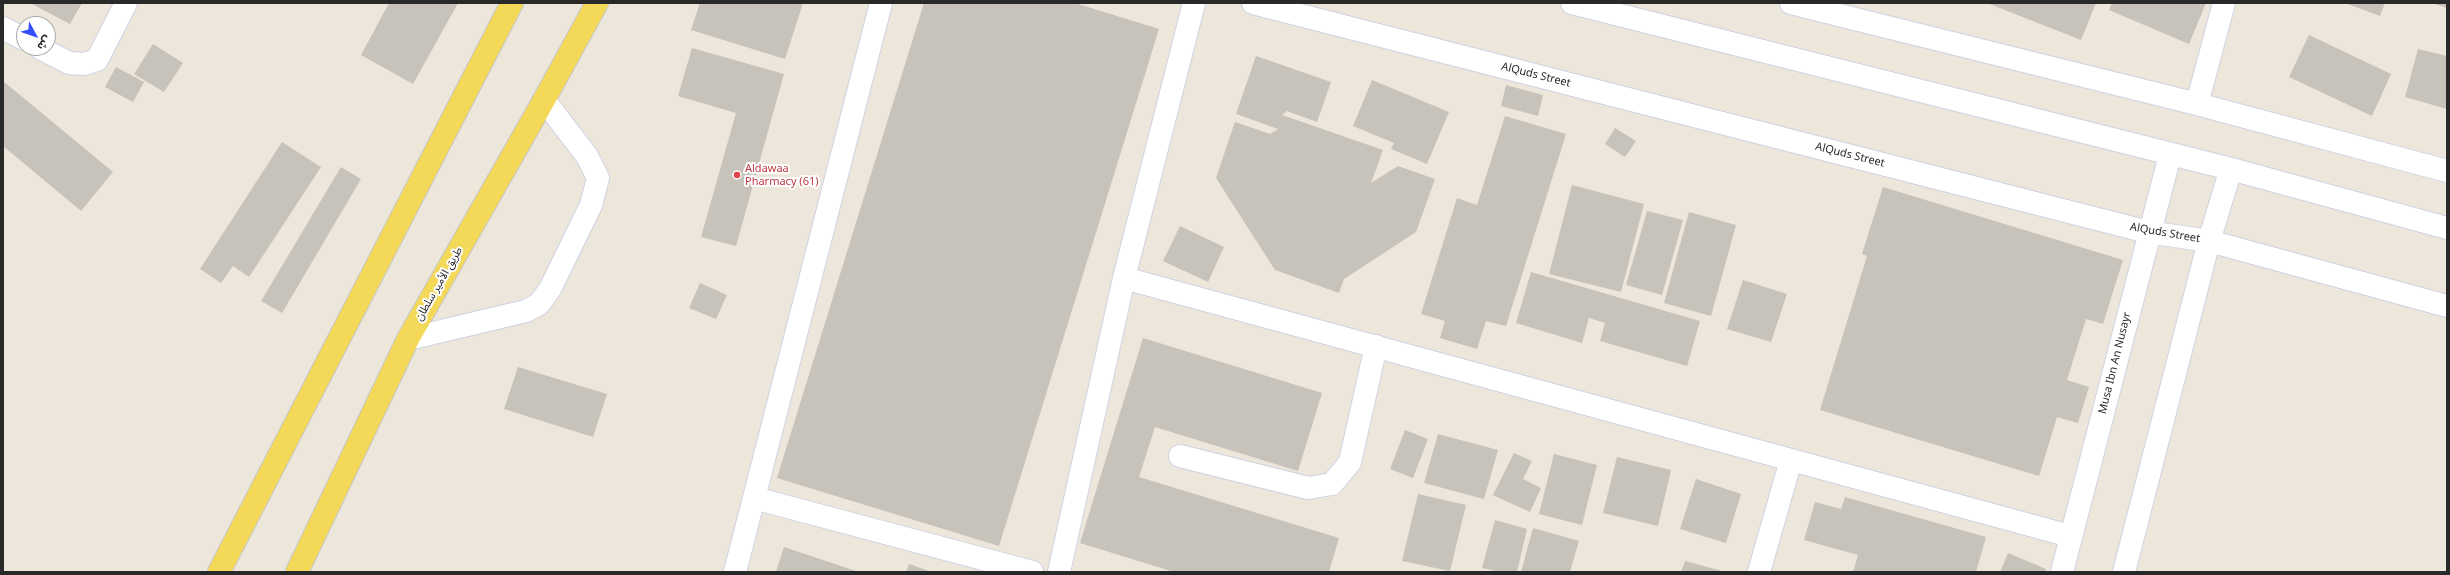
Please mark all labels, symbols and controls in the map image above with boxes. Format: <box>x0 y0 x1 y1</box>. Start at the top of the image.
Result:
north arrow <box>16 16 56 56</box>
text: ش <box>34 33 55 54</box>
street label: AlQuds Street <box>1500 60 1572 90</box>
street label: AlQuds Street <box>1814 140 1886 170</box>
place label: Aldawaa Pharmacy (61) <box>745 162 819 188</box>
marker: Aldawaa Pharmacy (61) <box>732 170 742 180</box>
street label: AlQuds Street <box>2129 220 2201 246</box>
street label: طريق الأمير سلطان <box>413 245 465 323</box>
street label: Musa Ibn An Nusayr <box>2096 311 2134 415</box>

